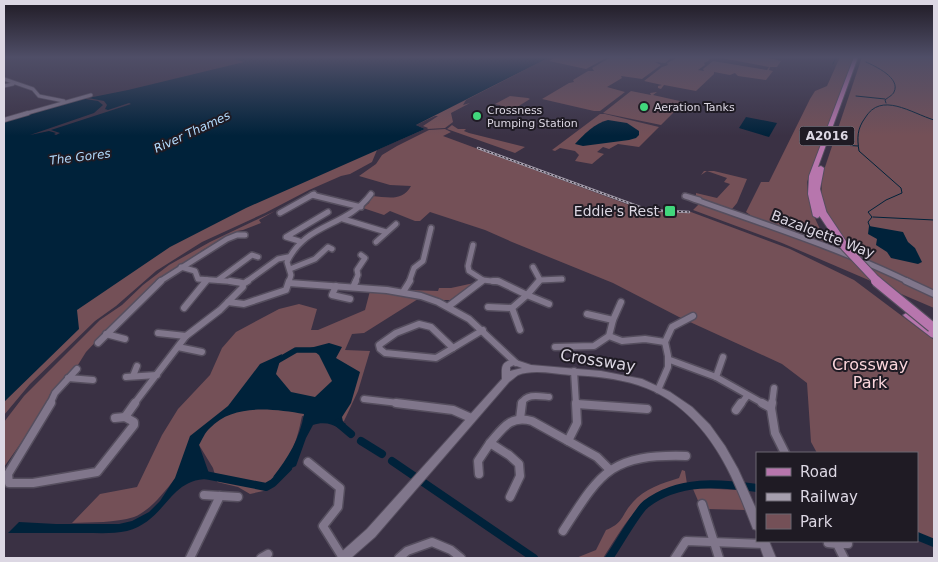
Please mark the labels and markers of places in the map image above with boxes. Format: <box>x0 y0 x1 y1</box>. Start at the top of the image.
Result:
marker: Aeration Tanks <box>638 101 650 113</box>
place label: Aeration Tanks <box>654 101 735 114</box>
place label: Crossness Pumping Station <box>487 104 578 130</box>
marker: Crossness Pumping Station <box>471 110 483 122</box>
place label: Eddie's Rest <box>574 203 660 219</box>
marker: Eddie's Rest <box>663 204 677 218</box>

